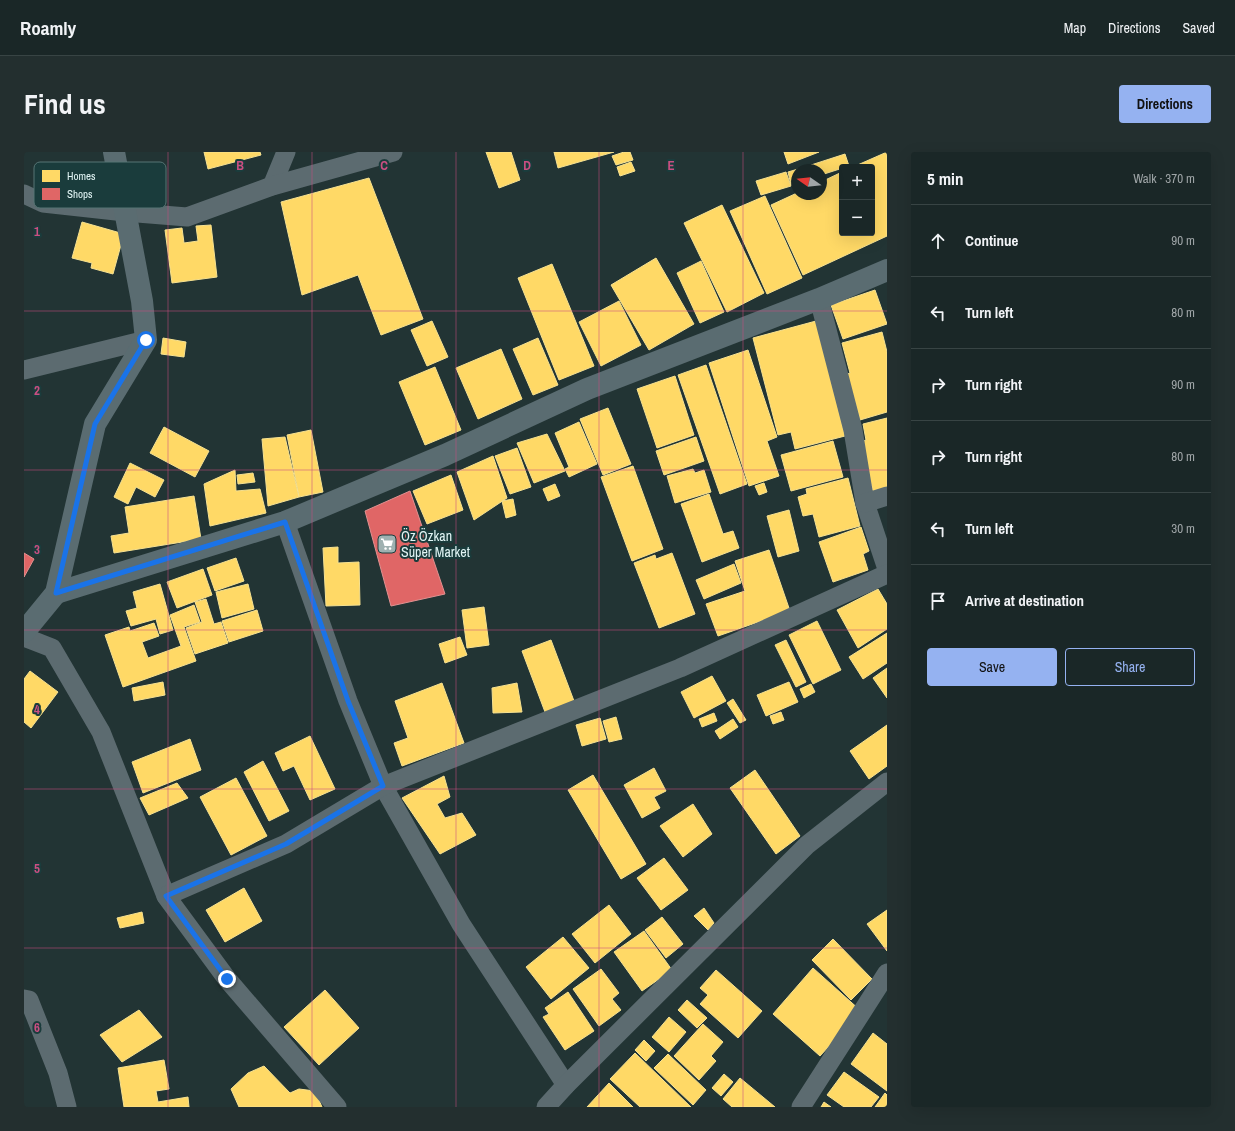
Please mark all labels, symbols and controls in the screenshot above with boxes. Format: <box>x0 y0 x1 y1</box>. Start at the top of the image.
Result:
text: Roamly <box>20 15 76 41</box>
text: Map <box>1064 19 1086 37</box>
text: Directions <box>1108 19 1160 37</box>
text: Saved <box>1182 19 1215 37</box>
text: Find us <box>24 85 106 123</box>
button: Directions <box>1119 85 1211 123</box>
text: B <box>236 157 244 174</box>
text: C <box>380 157 388 174</box>
text: D <box>523 157 531 174</box>
text: E <box>667 157 675 174</box>
legend <box>34 162 166 208</box>
north arrow <box>791 164 827 200</box>
map controls <box>839 164 875 236</box>
button: + <box>839 164 875 200</box>
text: 5 min <box>927 167 963 190</box>
text: Homes <box>67 169 96 183</box>
text: Walk · 370 m <box>1133 170 1195 187</box>
text: Shops <box>67 187 93 201</box>
button: − <box>839 200 875 236</box>
text: 1 <box>34 223 40 240</box>
icon: ahead <box>927 230 949 252</box>
text: Continue <box>965 230 1018 251</box>
text: 90 m <box>1171 232 1195 249</box>
icon: left <box>927 302 949 324</box>
text: Turn left <box>965 302 1013 323</box>
text: 80 m <box>1171 304 1195 321</box>
route start <box>137 331 155 349</box>
icon: right <box>927 374 949 396</box>
text: Turn right <box>965 374 1022 395</box>
text: 90 m <box>1171 376 1195 393</box>
text: 2 <box>34 382 40 399</box>
icon: right <box>927 446 949 468</box>
text: Turn right <box>965 446 1022 467</box>
text: 80 m <box>1171 448 1195 465</box>
icon: left <box>927 518 949 540</box>
text: Turn left <box>965 518 1013 539</box>
text: 30 m <box>1171 520 1195 537</box>
place label: Öz Özkan Süper Market <box>401 527 470 561</box>
supermarket icon: Öz Özkan Süper Market <box>376 533 398 555</box>
text: 3 <box>34 541 40 558</box>
icon: arrive <box>927 590 949 612</box>
text: Arrive at destination <box>965 590 1084 611</box>
button: Save <box>927 648 1057 686</box>
button: Share <box>1065 648 1195 686</box>
text: 4 <box>34 701 40 718</box>
text: 5 <box>34 860 40 877</box>
route end <box>218 970 236 988</box>
text: 6 <box>34 1019 40 1036</box>

